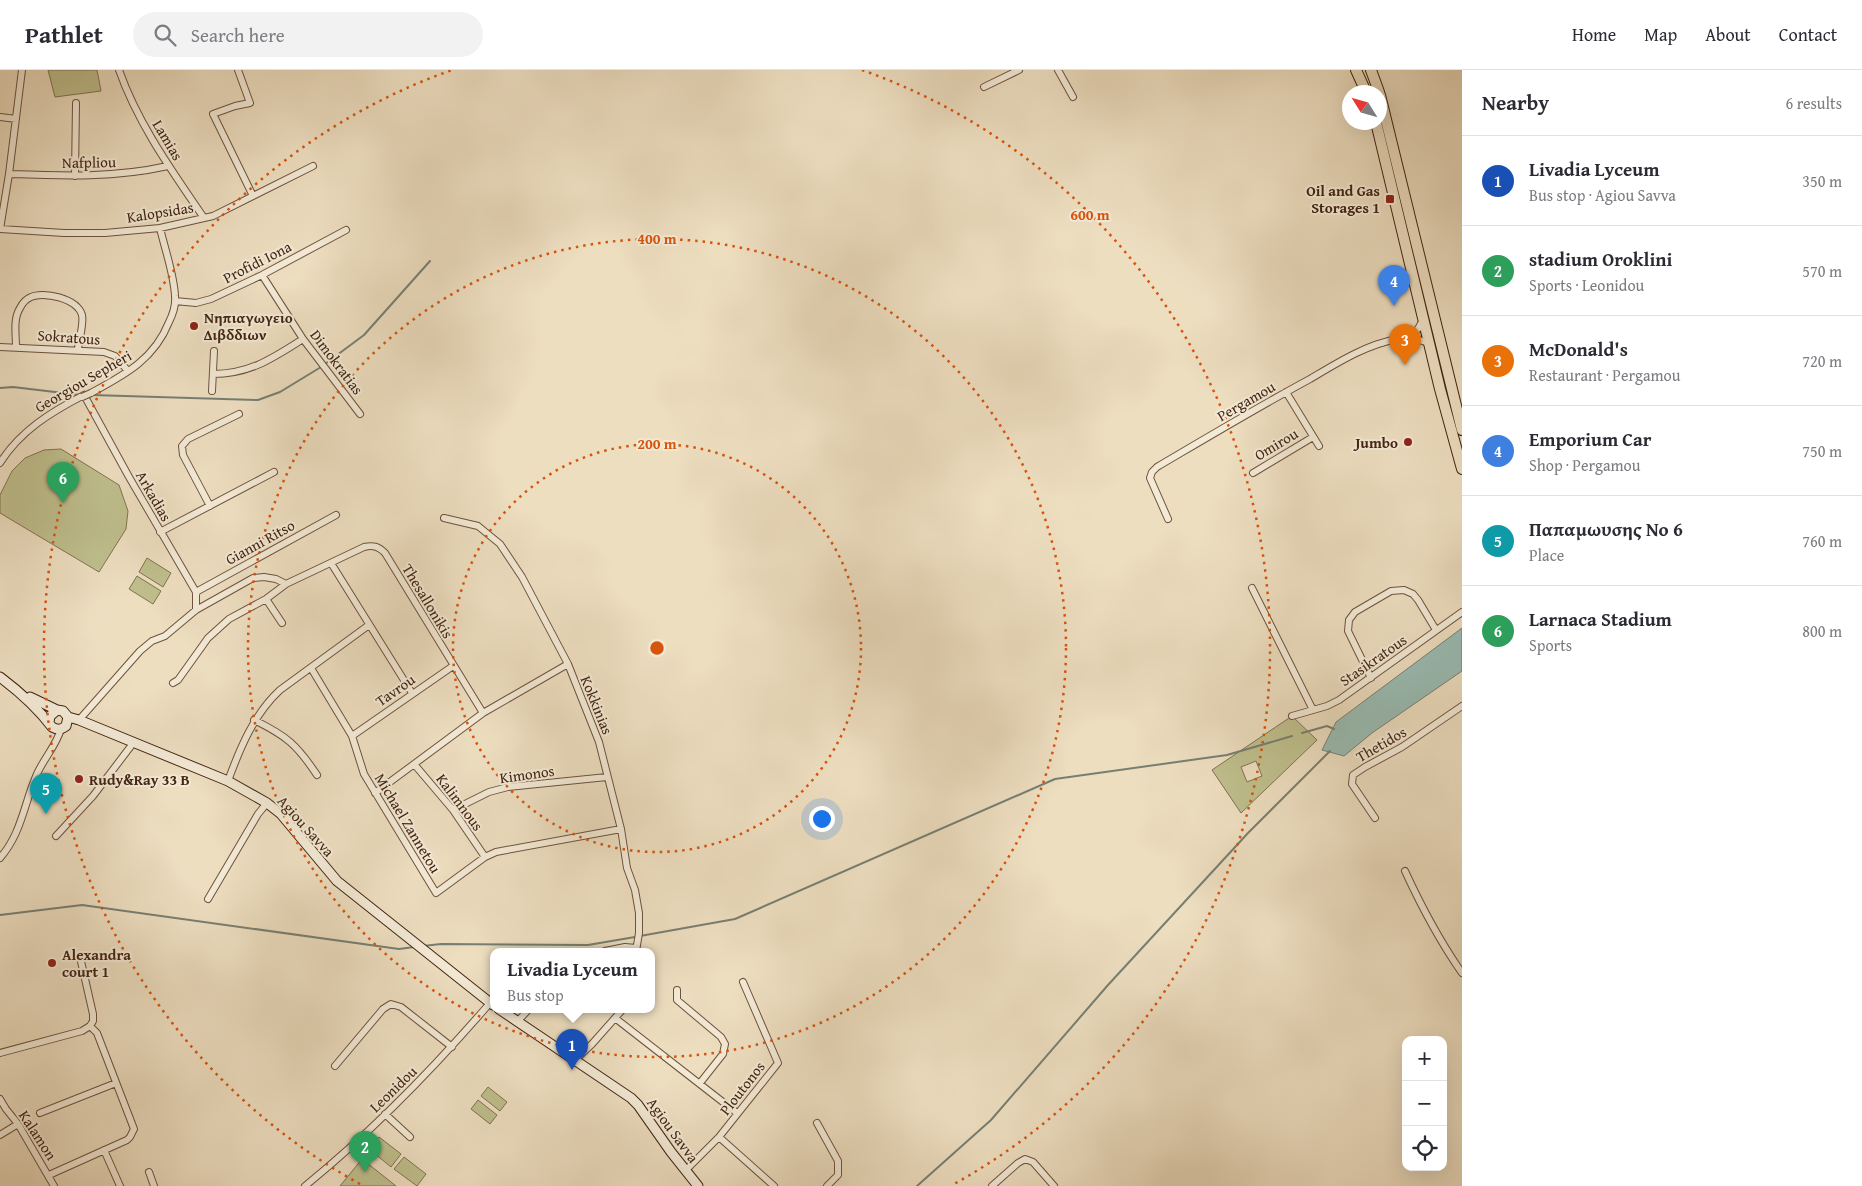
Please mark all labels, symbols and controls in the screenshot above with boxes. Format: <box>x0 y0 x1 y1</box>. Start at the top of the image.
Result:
search box <box>133 12 483 57</box>
text: Pathlet <box>25 17 103 52</box>
icon: search <box>151 21 179 49</box>
text: Search here <box>191 21 285 49</box>
text: Home <box>1572 21 1616 48</box>
text: Map <box>1644 21 1677 48</box>
text: About <box>1705 21 1751 48</box>
text: Contact <box>1779 21 1837 48</box>
north arrow <box>1342 85 1387 130</box>
text: Nearby <box>1482 87 1549 118</box>
text: 6 results <box>1785 91 1842 115</box>
street label: Lamias <box>148 116 188 164</box>
street label: Nafpliou <box>62 151 117 173</box>
text: Livadia Lyceum <box>1529 155 1660 183</box>
text: 1 <box>1494 169 1502 193</box>
text: 350 m <box>1802 169 1842 193</box>
place label: Oil and Gas Storages 1 <box>1306 180 1380 218</box>
text: Bus stop · Agiou Savva <box>1529 183 1676 207</box>
marker: Oil and Gas Storages 1 <box>1384 193 1396 205</box>
street label: Kalopsidas <box>125 196 195 228</box>
text: 600 m <box>1070 204 1110 225</box>
text: 400 m <box>637 228 677 249</box>
street label: Profidi Iona <box>219 236 295 288</box>
text: stadium Oroklini <box>1529 245 1672 273</box>
text: 2 <box>1494 259 1502 283</box>
text: 570 m <box>1802 259 1842 283</box>
pin: 4 <box>1378 265 1410 306</box>
text: Sports · Leonidou <box>1529 273 1644 297</box>
place label: Νηπιαγωγειο Διβδδιων <box>203 307 293 345</box>
marker: Νηπιαγωγειο Διβδδιων <box>188 320 200 332</box>
street label: Sokratous <box>37 324 101 350</box>
pin: 3 <box>1389 324 1421 365</box>
street label: Dimokratias <box>306 325 368 399</box>
text: McDonald's <box>1529 335 1628 363</box>
street label: Georgiou Sepheri <box>31 345 135 417</box>
text: 3 <box>1494 349 1502 373</box>
text: 720 m <box>1802 349 1842 373</box>
text: Restaurant · Pergamou <box>1529 363 1680 387</box>
street label: Pergamou <box>1213 376 1280 426</box>
street label: Omirou <box>1250 422 1302 465</box>
text: Emporium Car <box>1529 425 1652 453</box>
place label: Jumbo <box>1352 432 1398 453</box>
text: 200 m <box>637 433 677 454</box>
marker: Jumbo <box>1402 436 1414 448</box>
text: 4 <box>1494 439 1502 463</box>
text: 750 m <box>1802 439 1842 463</box>
text: Shop · Pergamou <box>1529 453 1640 477</box>
pin: 6 <box>47 462 79 503</box>
street label: Arkadias <box>131 467 177 525</box>
street label: Gianni Ritso <box>222 514 299 570</box>
text: Παπαμωυσης No 6 <box>1529 515 1683 543</box>
text: 5 <box>1494 529 1502 553</box>
text: 760 m <box>1802 529 1842 553</box>
text: Place <box>1529 543 1564 567</box>
street label: Thesallonikis <box>398 560 458 642</box>
text: Larnaca Stadium <box>1529 605 1672 633</box>
text: 6 <box>1494 619 1502 643</box>
text: 800 m <box>1802 619 1842 643</box>
street label: Stasikratous <box>1335 629 1411 691</box>
text: Sports <box>1529 633 1572 657</box>
centre of rings <box>648 639 666 657</box>
street label: Tavrou <box>371 668 420 711</box>
street label: Kokkinias <box>576 672 618 738</box>
street label: Thetidos <box>1352 721 1410 767</box>
street label: Kimonos <box>498 760 556 788</box>
place label: Rudy&Ray 33 B <box>89 769 190 790</box>
street label: Michael Zannetou <box>370 769 447 878</box>
street label: Kalimnous <box>432 769 489 835</box>
pin: 5 <box>30 773 62 814</box>
marker: Rudy&Ray 33 B <box>73 773 85 785</box>
street label: Agiou Savva <box>273 791 339 861</box>
your location <box>809 806 835 832</box>
place label: Alexandra court 1 <box>62 944 131 982</box>
popup <box>490 948 655 1013</box>
text: Livadia Lyceum <box>507 955 638 983</box>
marker: Alexandra court 1 <box>46 957 58 969</box>
text: Bus stop <box>507 983 564 1007</box>
pin: 1 <box>556 1029 588 1070</box>
map controls <box>1402 1036 1447 1171</box>
button: + <box>1402 1036 1447 1081</box>
street label: Ploutonos <box>714 1057 770 1119</box>
street label: Leonidou <box>365 1061 422 1117</box>
button: − <box>1402 1081 1447 1126</box>
street label: Agiou Savva <box>642 1093 704 1167</box>
street label: Kalamon <box>14 1106 62 1165</box>
button: locate <box>1402 1126 1447 1171</box>
pin: 2 <box>349 1131 381 1172</box>

